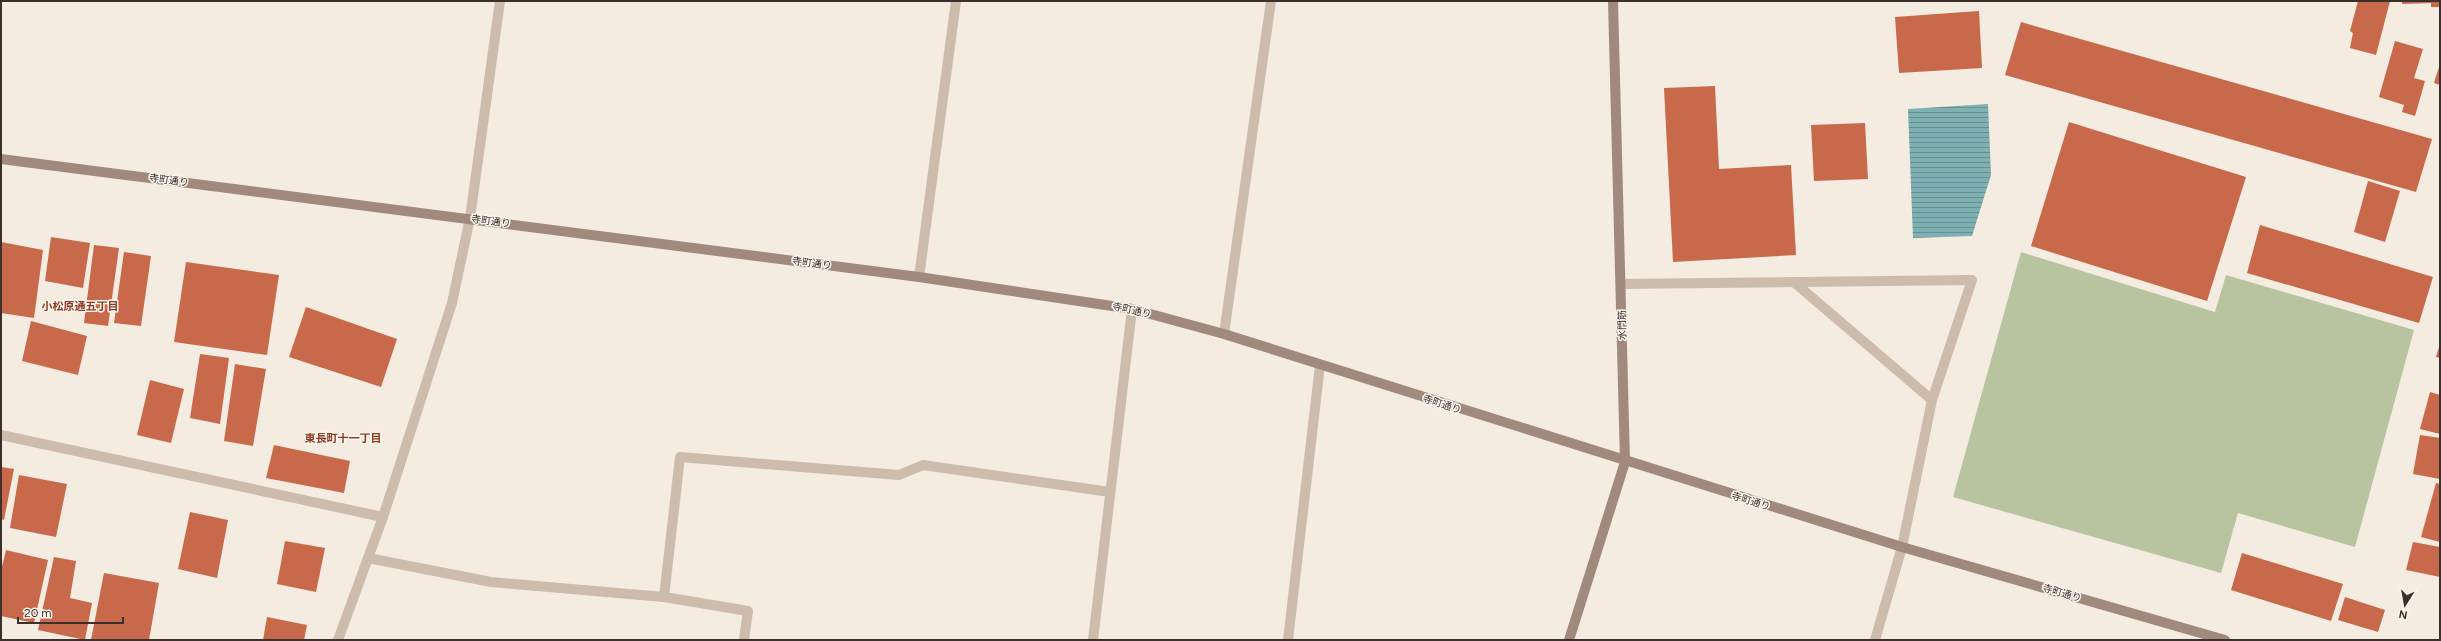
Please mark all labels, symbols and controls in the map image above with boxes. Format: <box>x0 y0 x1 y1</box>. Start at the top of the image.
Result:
street label: 寺町通り <box>148 171 190 189</box>
street label: 寺町通り <box>470 212 512 230</box>
street label: 寺町通り <box>791 254 833 272</box>
street label: 寺町通り <box>1111 299 1153 321</box>
district label: 小松原通五丁目 <box>42 300 119 313</box>
street label: 水門筋 <box>1615 310 1629 340</box>
street label: 寺町通り <box>1421 392 1463 416</box>
district label: 東長町十一丁目 <box>305 432 382 445</box>
street label: 寺町通り <box>1730 489 1772 513</box>
street label: 寺町通り <box>2041 581 2083 605</box>
north arrow <box>2385 585 2425 625</box>
scale bar <box>18 599 123 625</box>
text: 20 m <box>24 606 52 620</box>
text: N <box>2398 607 2409 622</box>

